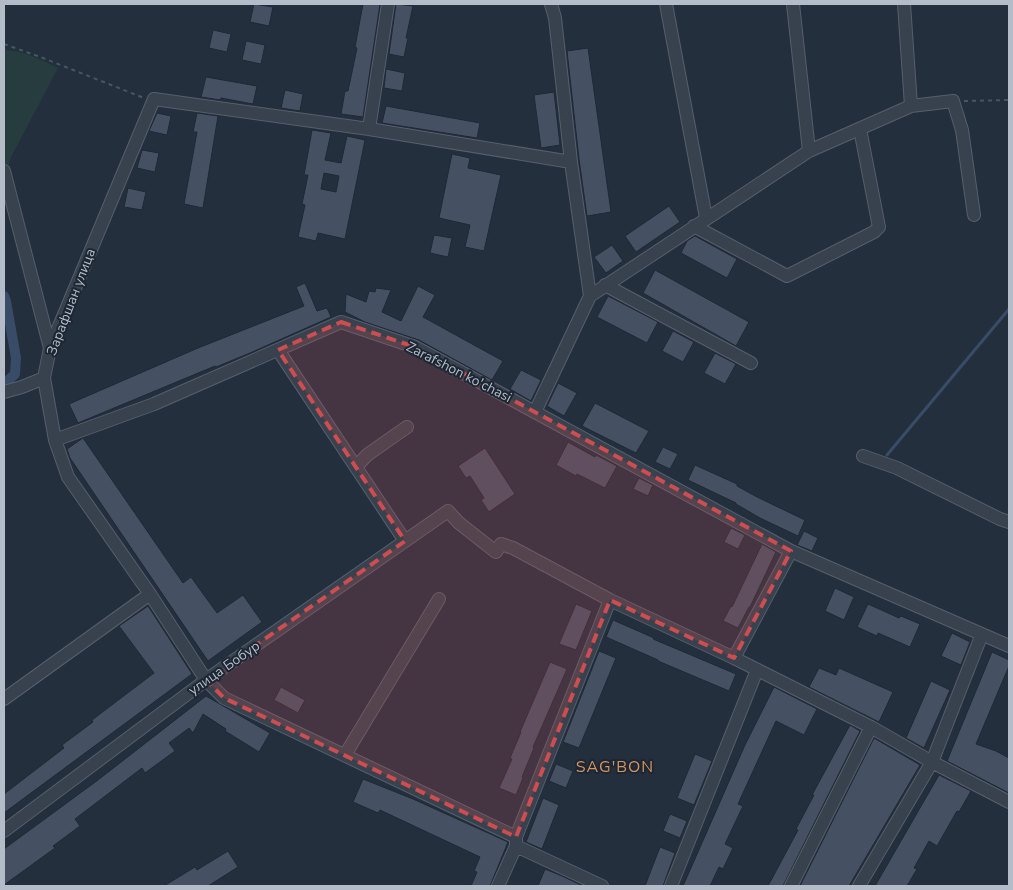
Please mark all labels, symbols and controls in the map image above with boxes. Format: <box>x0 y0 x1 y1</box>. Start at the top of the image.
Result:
street label: Зарафшан улица <box>42 246 100 358</box>
street label: Zarafshon ko'chasi <box>403 337 515 407</box>
street label: улица Бобур <box>184 636 264 700</box>
district label: SAG'BON <box>576 756 654 778</box>

